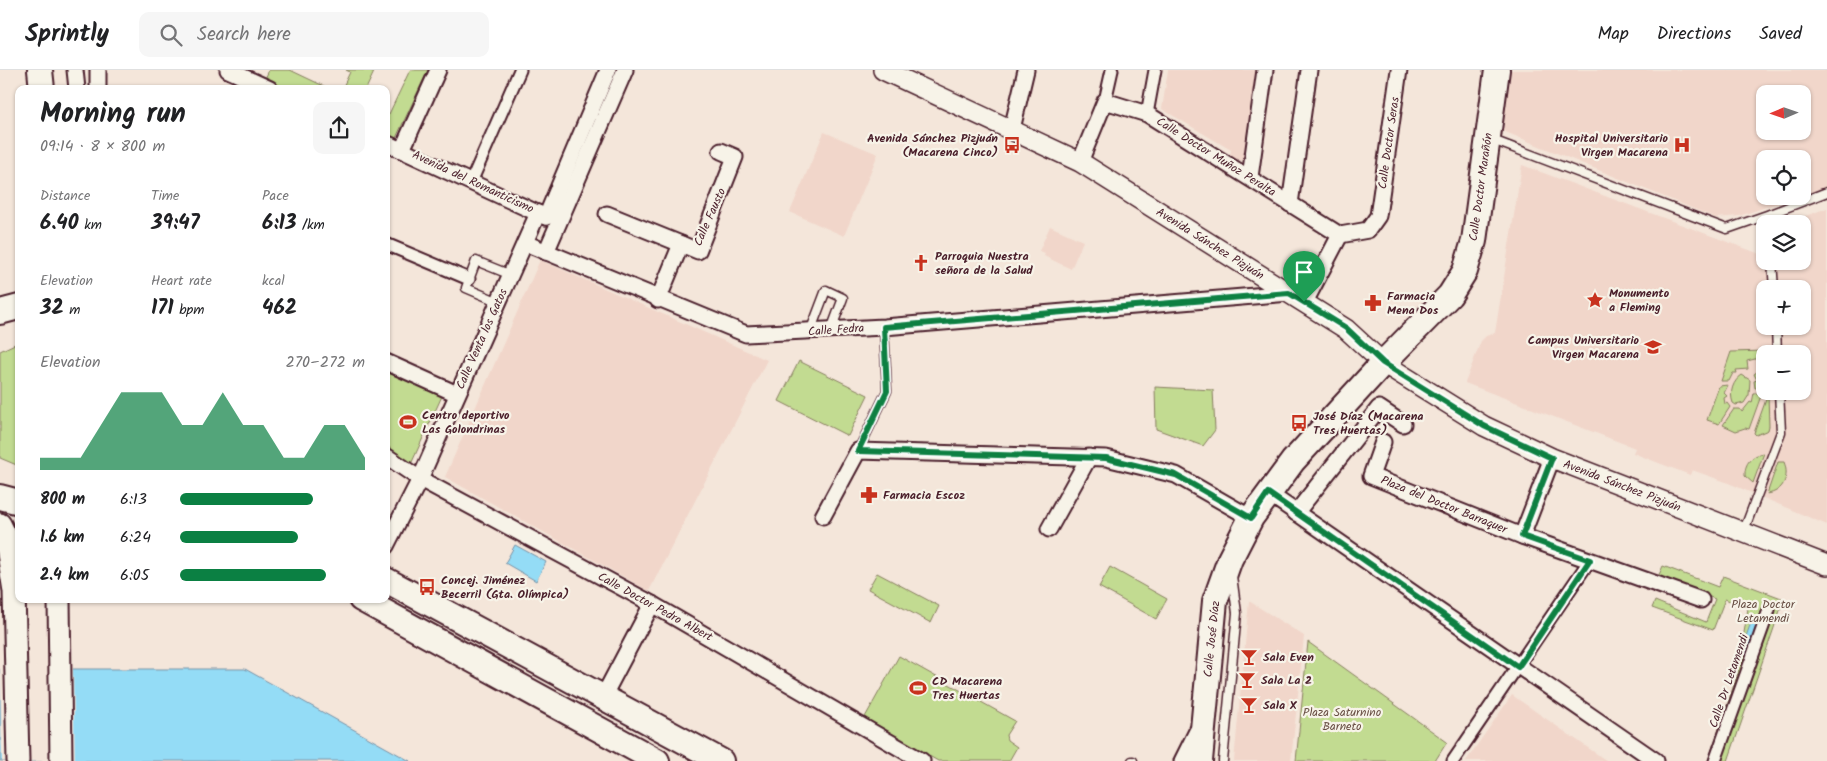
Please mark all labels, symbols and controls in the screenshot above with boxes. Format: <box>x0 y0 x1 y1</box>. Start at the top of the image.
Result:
search box <box>139 12 489 57</box>
text: Sprintly <box>25 15 109 54</box>
text: Search here <box>197 20 291 50</box>
text: Map <box>1597 20 1629 49</box>
text: Directions <box>1657 20 1731 49</box>
text: Saved <box>1759 20 1802 49</box>
icon: search <box>157 21 185 49</box>
north arrow <box>1756 85 1811 140</box>
map controls <box>1756 85 1811 400</box>
text: Morning run <box>40 92 186 137</box>
street label: Calle Doctor Seras <box>1373 96 1405 190</box>
button: share <box>313 102 365 154</box>
street label: Calle Doctor Muñoz Peralta <box>1152 112 1280 202</box>
place label: Avenida Sánchez Pizjuán (Macarena Cinco) <box>867 129 998 162</box>
place label: Hospital Universitario Virgen Macarena <box>1555 129 1669 162</box>
street label: Calle Doctor Marañón <box>1464 132 1498 242</box>
text: 09:14 · 8 × 800 m <box>40 134 165 159</box>
bus stop icon: Avenida Sánchez Pizjuán (Macarena Cinco) <box>1002 135 1022 155</box>
hospital icon: Hospital Universitario Virgen Macarena <box>1672 135 1692 155</box>
street label: Avenida del Romanticismo <box>409 145 537 219</box>
button: locate <box>1756 150 1811 205</box>
text: Distance <box>40 185 90 207</box>
text: Time <box>151 185 179 207</box>
text: Pace <box>262 185 289 207</box>
street label: Calle Fausto <box>689 185 731 249</box>
street label: Avenida Sánchez Pizjuán <box>1152 203 1268 285</box>
text: 6.40 <box>40 207 79 240</box>
text: 39:47 <box>151 207 200 240</box>
text: 6:13 <box>262 207 296 240</box>
text: km <box>79 214 102 236</box>
text: /km <box>296 214 325 236</box>
button: layers <box>1756 215 1811 270</box>
place label: Parroquia Nuestra señora de la Salud <box>935 247 1033 280</box>
pin <box>1283 251 1325 302</box>
church icon: Parroquia Nuestra señora de la Salud <box>911 253 931 273</box>
icon: arrive <box>1290 258 1318 286</box>
text: Elevation <box>40 270 93 292</box>
text: Heart rate <box>151 270 212 292</box>
text: kcal <box>262 270 285 292</box>
button: + <box>1756 280 1811 335</box>
place label: Monumento a Fleming <box>1609 284 1670 317</box>
street label: Calle Venta los Gatos <box>451 286 513 392</box>
place label: Farmacia Mena Dos <box>1387 287 1439 320</box>
place icon: Monumento a Fleming <box>1585 290 1605 310</box>
text: 32 <box>40 292 64 325</box>
text: 171 <box>151 292 174 325</box>
text: 462 <box>262 292 297 325</box>
pharmacy icon: Farmacia Mena Dos <box>1363 293 1383 313</box>
text: m <box>64 299 81 321</box>
text: bpm <box>174 299 204 321</box>
street label: Calle Fedra <box>807 319 865 341</box>
place label: Campus Universitario Virgen Macarena <box>1528 331 1640 364</box>
school or university icon: Campus Universitario Virgen Macarena <box>1643 337 1663 357</box>
button: − <box>1756 345 1811 400</box>
text: Elevation <box>40 350 101 375</box>
text: 270–272 m <box>285 350 365 375</box>
place label: Centro deportivo Las Golondrinas <box>422 406 510 439</box>
place label: José Díaz (Macarena Tres Huertas) <box>1313 407 1423 440</box>
sports icon: Centro deportivo Las Golondrinas <box>398 412 418 432</box>
bus stop icon: José Díaz (Macarena Tres Huertas) <box>1289 413 1309 433</box>
street label: Avenida Sánchez Pizjuán <box>1560 455 1684 517</box>
street label: Plaza del Doctor Barraquer <box>1378 471 1511 539</box>
pharmacy icon: Farmacia Escoz <box>859 485 879 505</box>
place label: Farmacia Escoz <box>883 486 965 505</box>
text: 800 m <box>40 487 85 512</box>
text: 6:13 <box>120 487 147 512</box>
text: 1.6 km <box>40 525 84 550</box>
text: 6:24 <box>120 525 151 550</box>
text: 2.4 km <box>40 563 89 588</box>
text: 6:05 <box>120 563 149 588</box>
street label: Calle Doctor Pedro Albert <box>594 567 716 647</box>
place label: Concej. Jiménez Becerril (Gta. Olímpica) <box>441 571 569 604</box>
bus stop icon: Concej. Jiménez Becerril (Gta. Olímpica) <box>417 577 437 597</box>
park label: Plaza Doctor Letamendi <box>1731 595 1796 628</box>
street label: Calle José Díaz <box>1199 600 1225 678</box>
street label: Calle Dr Letamendi <box>1704 631 1754 730</box>
bar icon: Sala Even <box>1239 647 1259 667</box>
place label: Sala Even <box>1263 648 1314 667</box>
bar icon: Sala La 2 <box>1237 670 1257 690</box>
place label: Sala La 2 <box>1261 671 1312 690</box>
place label: CD Macarena Tres Huertas <box>932 672 1002 705</box>
sports icon: CD Macarena Tres Huertas <box>908 678 928 698</box>
bar icon: Sala X <box>1239 695 1259 715</box>
place label: Sala X <box>1263 696 1298 715</box>
park label: Plaza Saturnino Barneto <box>1303 703 1381 736</box>

